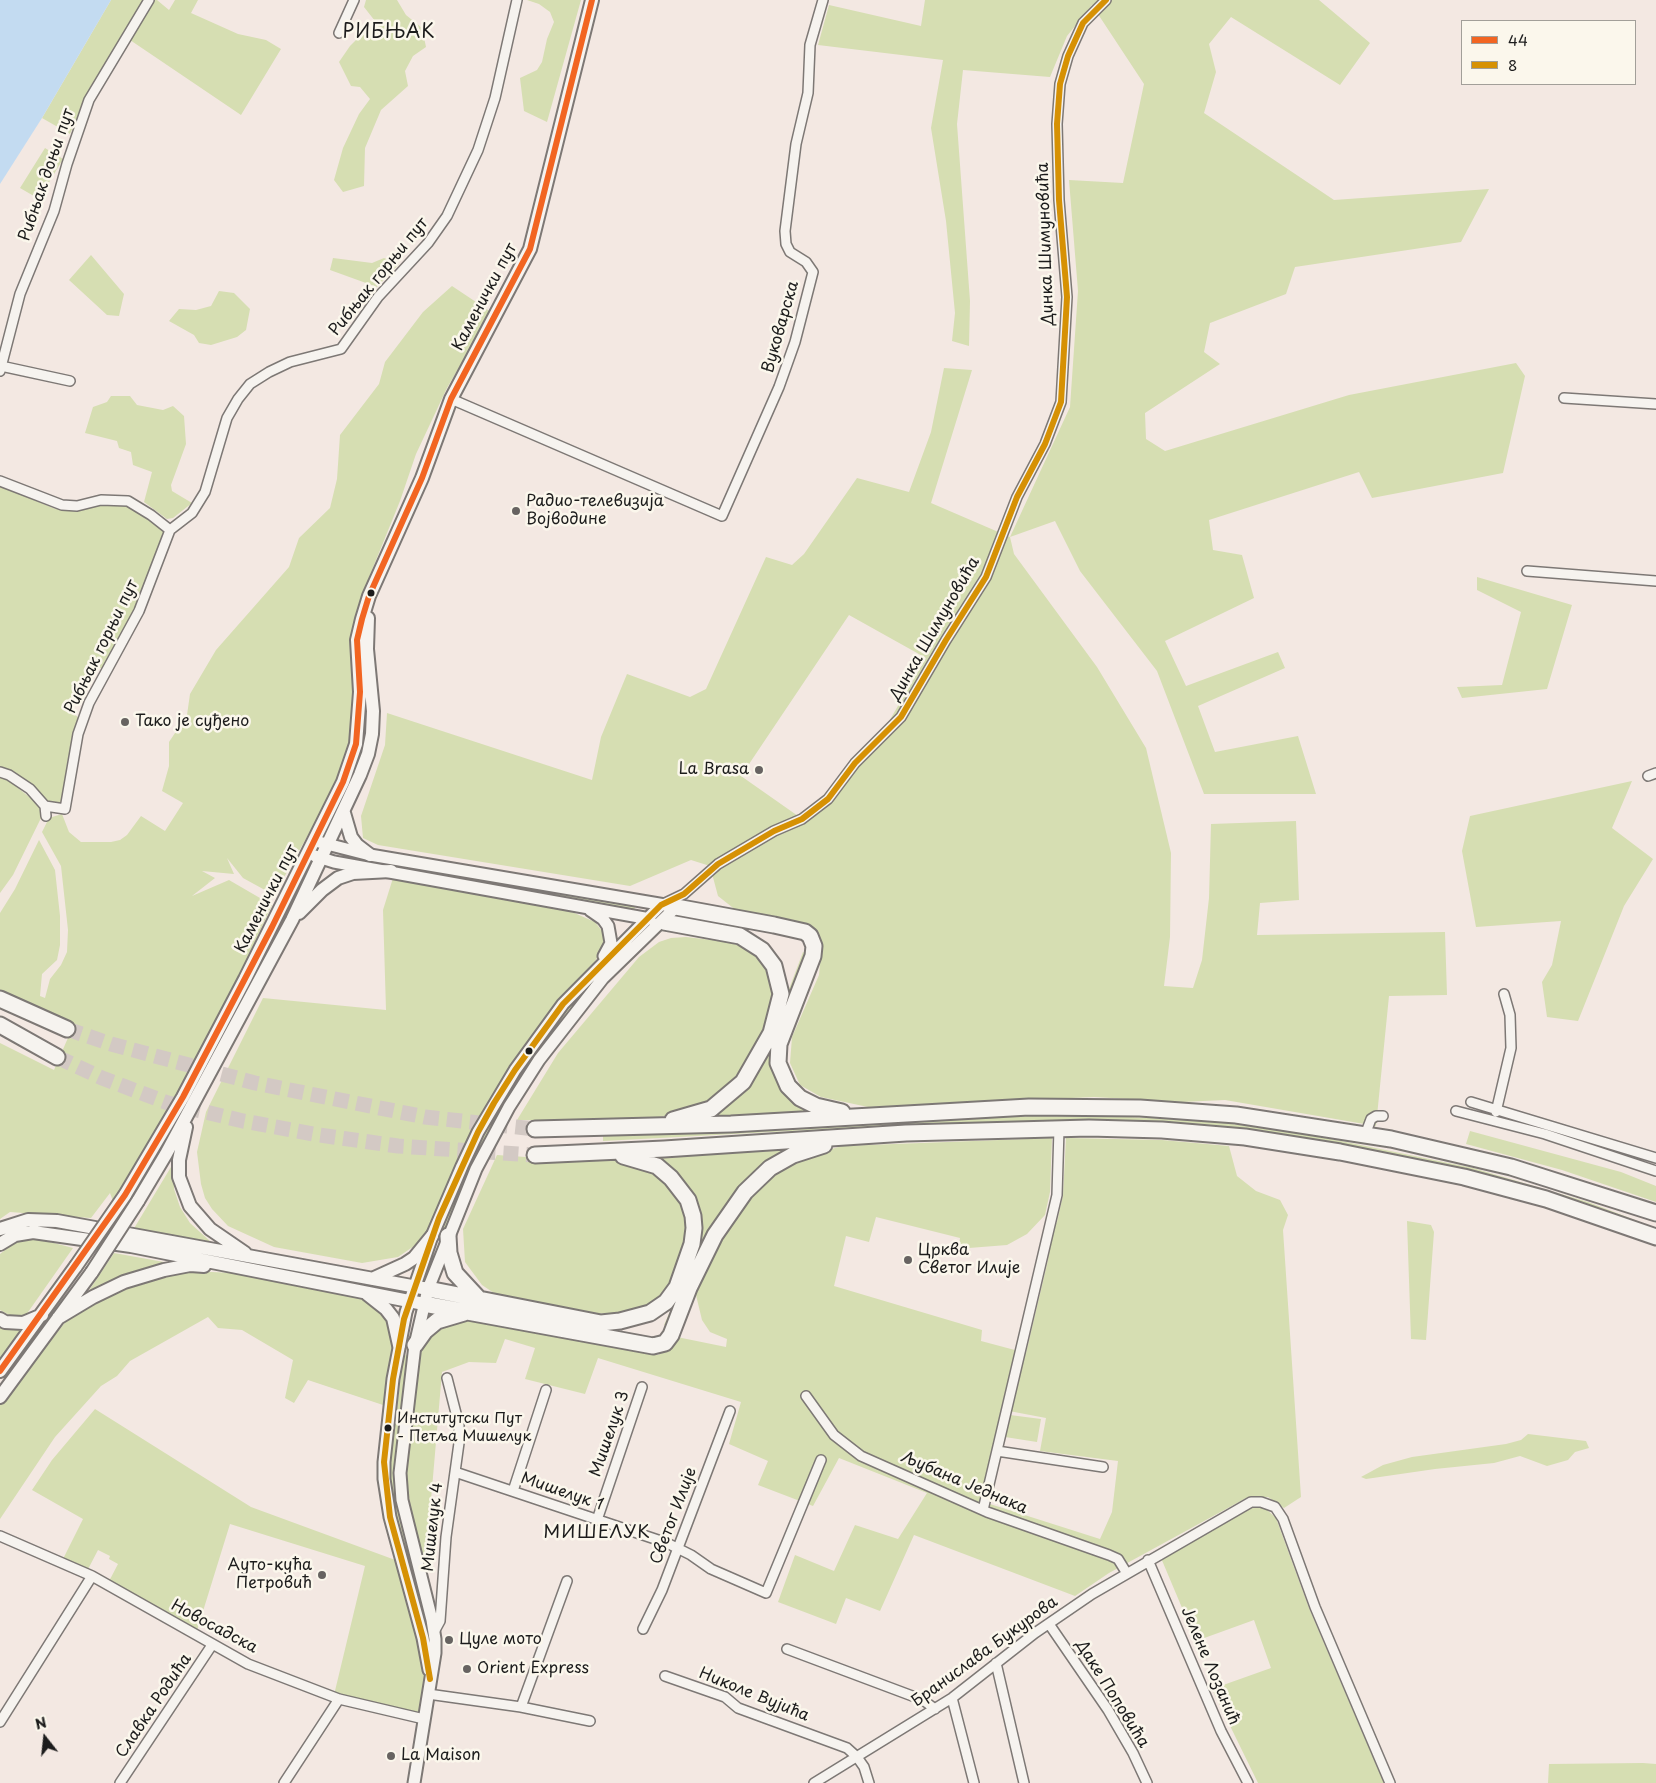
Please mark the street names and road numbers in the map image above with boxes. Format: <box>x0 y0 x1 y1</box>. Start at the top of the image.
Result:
street label: Рибњак доњи пут <box>15 106 79 244</box>
street label: Динка Шимуновића <box>1034 162 1058 326</box>
street label: Рибњак горњи пут <box>325 214 433 340</box>
street label: Каменички пут <box>449 240 521 354</box>
street label: Вуковарска <box>759 279 803 375</box>
street label: Динка Шимуновића <box>886 554 984 704</box>
street label: Рибњак горњи пут <box>61 577 143 717</box>
street label: Каменички пут <box>231 842 303 956</box>
street label: Мишелук 3 <box>586 1389 634 1479</box>
street label: Љубана Једнака <box>898 1448 1030 1518</box>
street label: Светог Илије <box>647 1465 701 1567</box>
street label: Мишелук 1 <box>518 1469 606 1515</box>
street label: Мишелук 4 <box>419 1481 447 1573</box>
street label: Бранислава Букурова <box>908 1593 1062 1711</box>
street label: Новосадска <box>167 1596 261 1658</box>
street label: Јелене Лозанић <box>1177 1604 1243 1728</box>
street label: Даке Поповића <box>1071 1637 1153 1751</box>
street label: Славка Родића <box>112 1650 196 1762</box>
street label: Николе Вујића <box>696 1664 812 1726</box>

